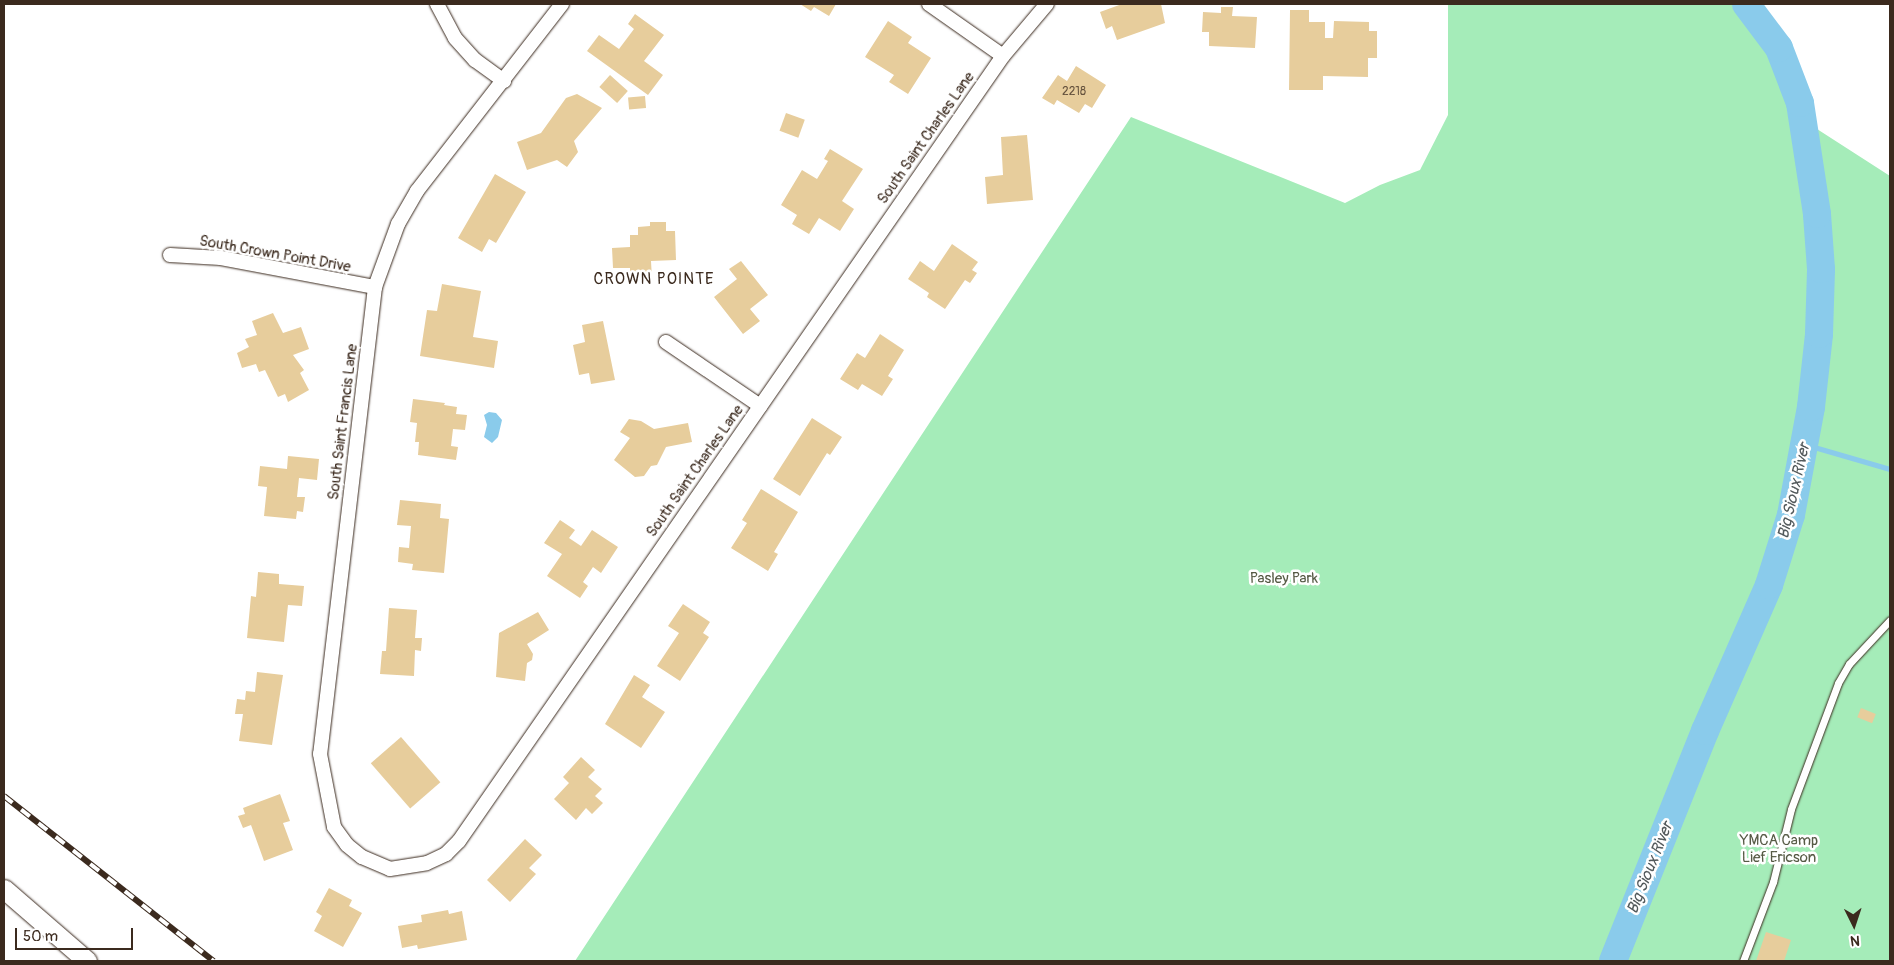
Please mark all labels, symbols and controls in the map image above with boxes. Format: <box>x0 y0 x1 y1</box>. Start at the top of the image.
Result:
street label: South Saint Charles Lane <box>874 69 978 207</box>
house number: 2218 <box>1062 85 1086 99</box>
street label: South Crown Point Drive <box>198 232 352 276</box>
district label: CROWN POINTE <box>592 269 716 289</box>
street label: South Saint Francis Lane <box>324 343 362 501</box>
street label: South Saint Charles Lane <box>643 402 747 540</box>
water label: Big Sioux River <box>1774 442 1814 540</box>
park label: Pasley Park <box>1250 570 1318 588</box>
water label: Big Sioux River <box>1623 819 1677 917</box>
park label: YMCA Camp Lief Ericson <box>1740 831 1818 866</box>
north arrow <box>1829 900 1879 950</box>
scale bar <box>18 918 135 950</box>
text: 50 m <box>23 927 58 946</box>
text: N <box>1850 932 1860 949</box>

